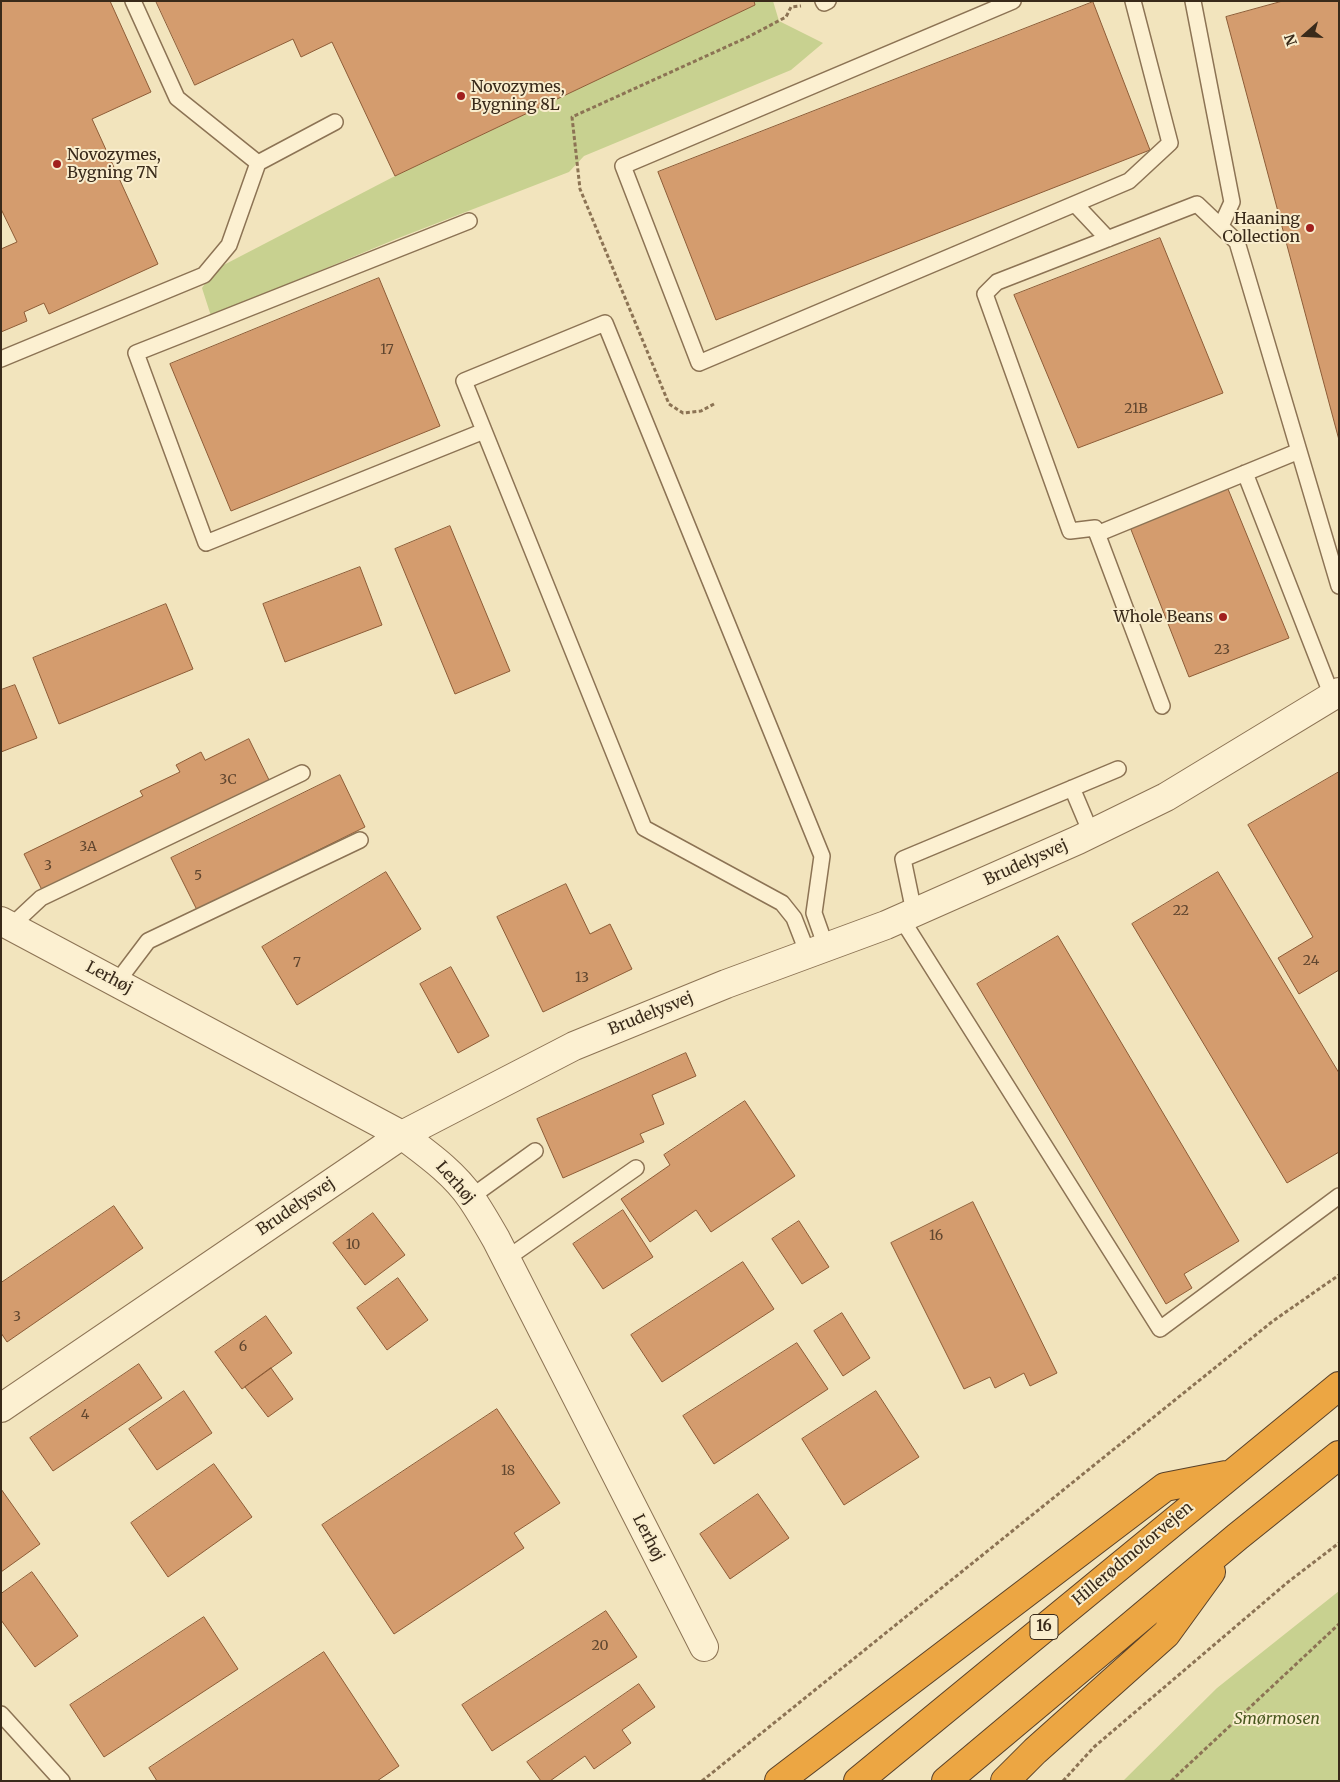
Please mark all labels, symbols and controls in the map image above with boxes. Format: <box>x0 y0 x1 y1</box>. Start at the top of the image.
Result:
north arrow <box>1280 10 1330 60</box>
text: N <box>1281 32 1301 48</box>
place label: Novozymes, Bygning 8L <box>471 77 565 115</box>
marker: Novozymes, Bygning 8L <box>455 90 467 102</box>
place label: Novozymes, Bygning 7N <box>67 145 161 183</box>
marker: Novozymes, Bygning 7N <box>51 158 63 170</box>
place label: Haaning Collection <box>1223 209 1300 247</box>
marker: Haaning Collection <box>1304 222 1316 234</box>
house number: 17 <box>380 342 394 358</box>
house number: 21B <box>1124 401 1148 417</box>
place label: Whole Beans <box>1113 607 1213 627</box>
marker: Whole Beans <box>1217 611 1229 623</box>
house number: 23 <box>1214 642 1230 658</box>
house number: 3C <box>219 772 237 788</box>
street label: Brudelysvej <box>981 836 1071 890</box>
house number: 3A <box>79 839 97 855</box>
house number: 3 <box>44 858 52 874</box>
house number: 5 <box>194 868 202 884</box>
house number: 22 <box>1173 903 1189 919</box>
house number: 24 <box>1303 953 1319 969</box>
house number: 7 <box>293 955 301 971</box>
street label: Lerhøj <box>82 958 136 998</box>
house number: 13 <box>575 970 589 986</box>
street label: Brudelysvej <box>606 988 696 1040</box>
street label: Lerhøj <box>431 1158 479 1208</box>
street label: Brudelysvej <box>253 1174 339 1240</box>
house number: 16 <box>929 1228 943 1244</box>
house number: 10 <box>346 1237 360 1253</box>
house number: 3 <box>13 1309 21 1325</box>
house number: 6 <box>239 1339 247 1355</box>
house number: 4 <box>81 1407 89 1423</box>
house number: 18 <box>501 1463 515 1479</box>
street label: Hillerødmotorvejen <box>1069 1498 1197 1610</box>
street label: Lerhøj <box>628 1511 668 1565</box>
road number: 16 <box>1030 1614 1058 1640</box>
house number: 20 <box>591 1638 609 1654</box>
park label: Smørmosen <box>1234 1709 1320 1729</box>

